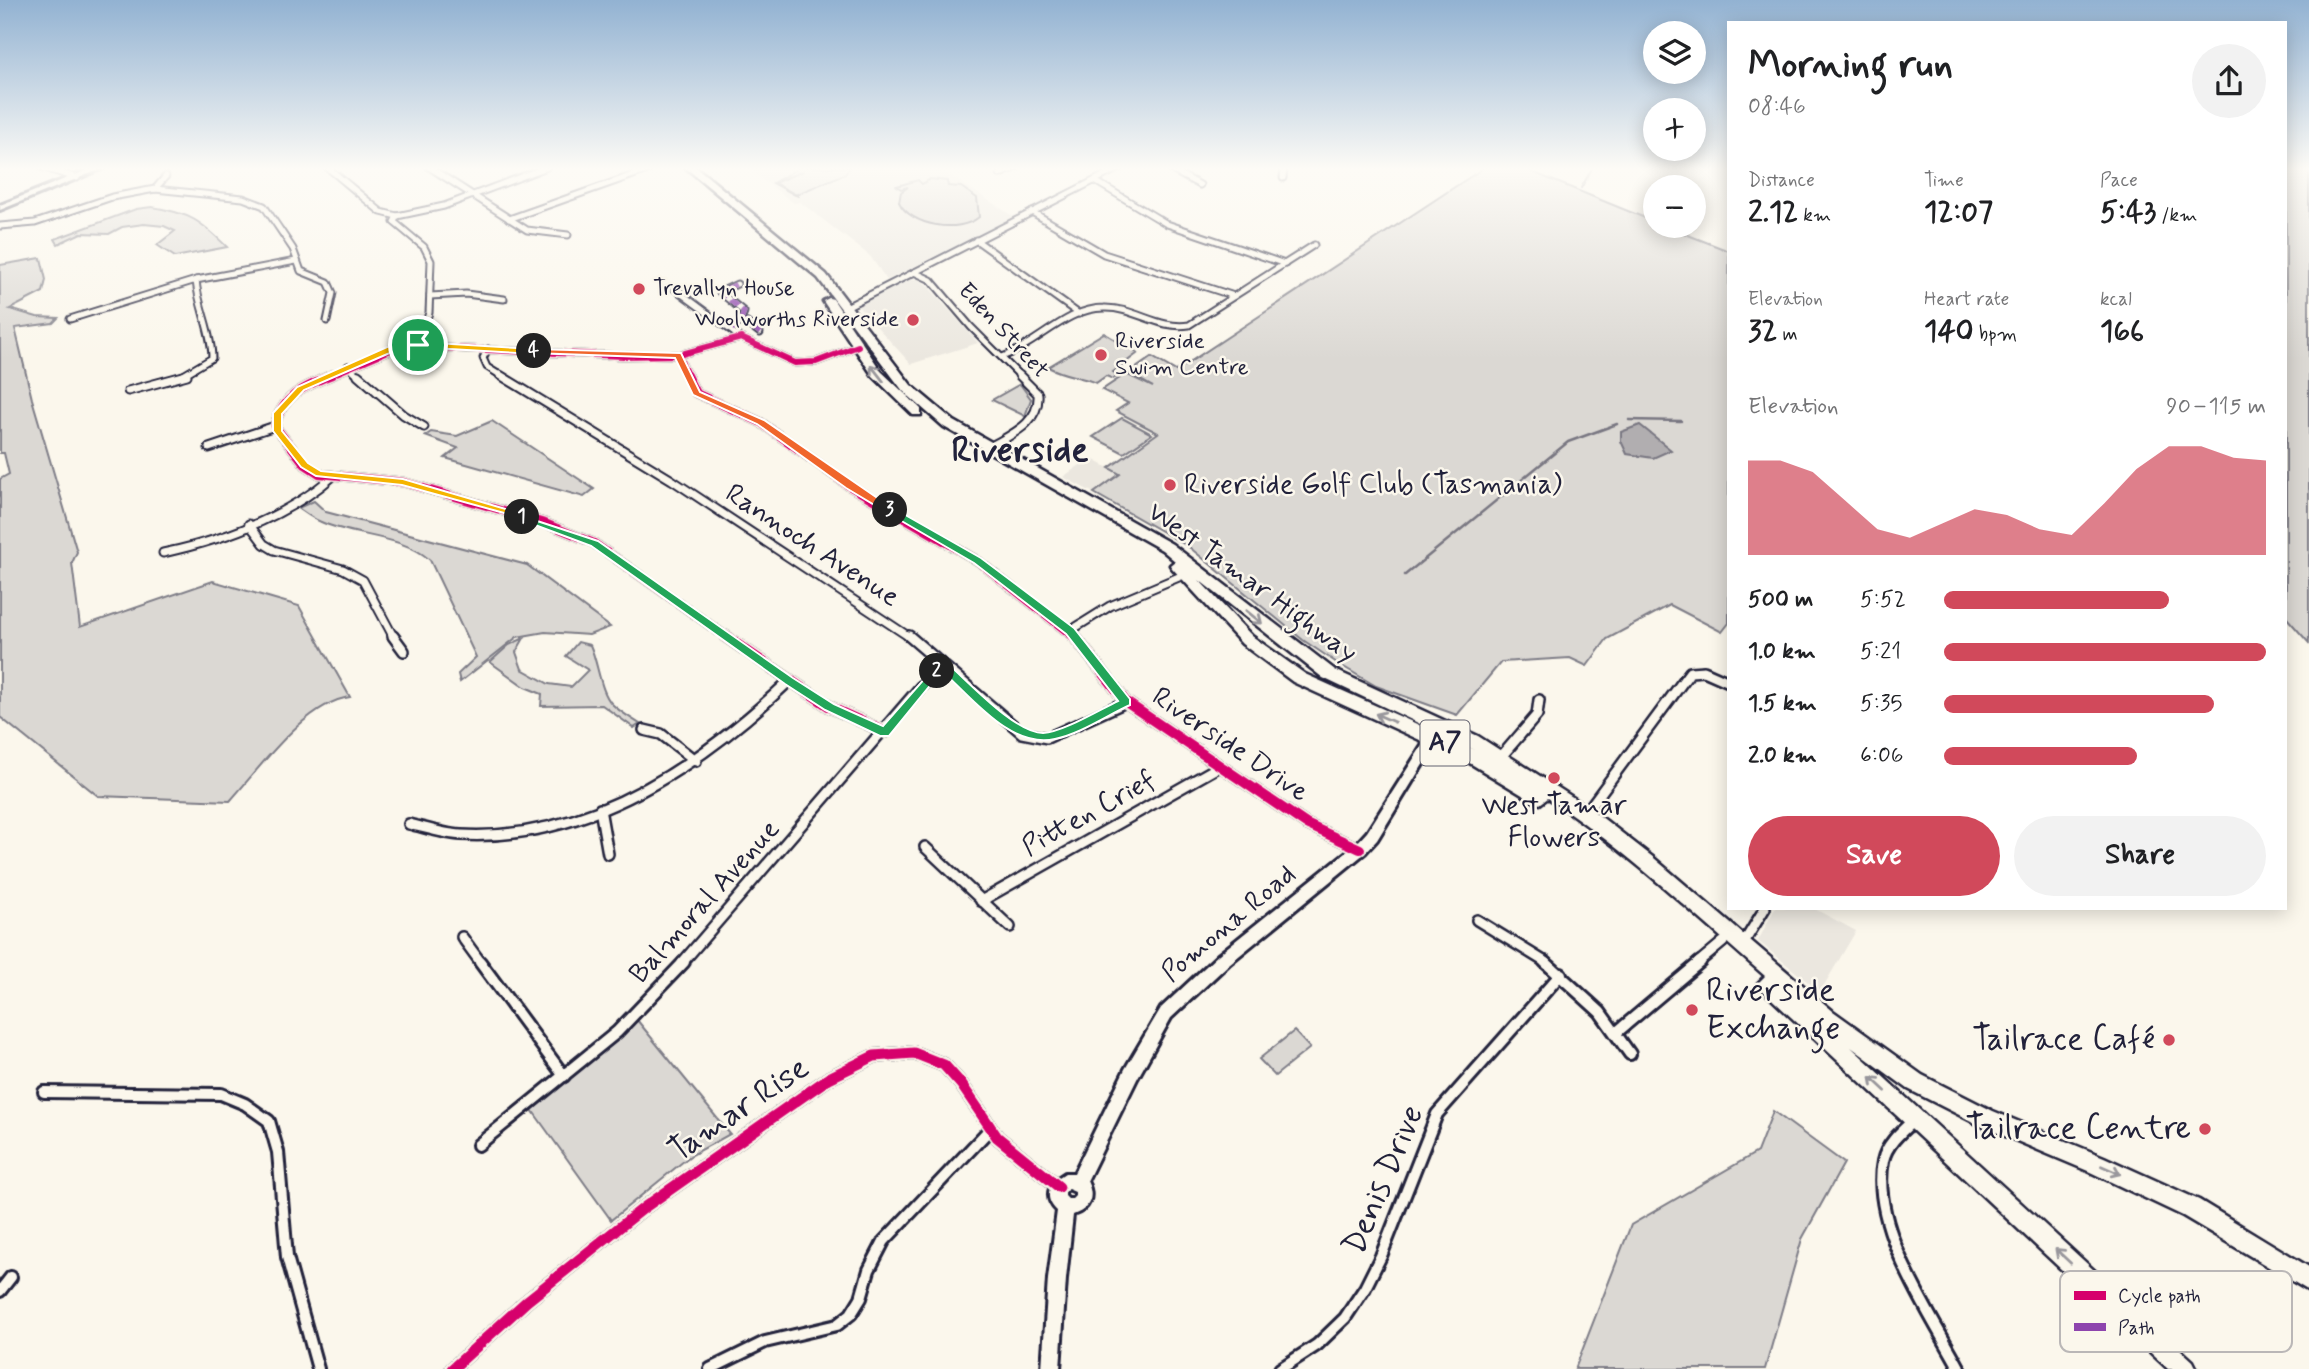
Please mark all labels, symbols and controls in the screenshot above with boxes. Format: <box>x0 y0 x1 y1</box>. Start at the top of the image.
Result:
map controls <box>1643 21 1706 238</box>
button: layers <box>1643 21 1706 84</box>
text: Morning run <box>1748 41 1953 90</box>
button: share <box>2192 44 2266 118</box>
text: 08:46 <box>1748 92 1806 122</box>
button: + <box>1643 98 1706 161</box>
text: Distance <box>1748 168 1815 193</box>
text: Time <box>1924 168 1964 193</box>
text: Pace <box>2100 168 2138 193</box>
button: − <box>1643 175 1706 238</box>
text: 2.12 <box>1748 193 1798 232</box>
text: 12:07 <box>1924 193 1993 232</box>
text: 5:43 <box>2100 193 2156 232</box>
text: km <box>1798 203 1831 228</box>
text: /km <box>2156 203 2197 228</box>
place label: Trevallyn House <box>653 274 795 304</box>
street label: Eden Street <box>951 277 1055 385</box>
marker: Trevallyn House <box>631 281 647 297</box>
text: Elevation <box>1748 287 1823 312</box>
text: Heart rate <box>1924 287 2009 312</box>
text: kcal <box>2100 287 2132 312</box>
place label: Woolworths Riverside <box>695 305 899 335</box>
marker: Woolworths Riverside <box>905 312 921 328</box>
text: 32 <box>1748 312 1777 351</box>
text: 140 <box>1924 312 1974 351</box>
text: 166 <box>2100 312 2144 351</box>
pin <box>388 315 448 375</box>
text: m <box>1777 322 1798 347</box>
text: bpm <box>1974 322 2017 347</box>
icon: arrive <box>399 326 437 364</box>
place label: Riverside Swim Centre <box>1115 327 1249 383</box>
pin: 4 <box>516 334 552 368</box>
text: 4 <box>528 338 539 363</box>
marker: Riverside Swim Centre <box>1093 347 1109 363</box>
one-way arrow <box>870 364 885 383</box>
text: Elevation <box>1748 392 1839 422</box>
text: 90–115 m <box>2166 392 2266 422</box>
district label: Riverside <box>952 428 1088 474</box>
place label: Riverside Golf Club (Tasmania) <box>1184 467 1562 504</box>
street label: Rannoch Avenue <box>718 476 906 616</box>
marker: Riverside Golf Club (Tasmania) <box>1162 477 1178 493</box>
pin: 3 <box>872 492 908 528</box>
street label: West Tamar Highway <box>1138 494 1364 674</box>
text: 3 <box>885 497 894 522</box>
pin: 1 <box>504 500 540 534</box>
text: 1 <box>517 504 526 529</box>
text: 500 m <box>1748 585 1813 615</box>
text: 5:52 <box>1860 585 1906 615</box>
one-way arrow <box>1245 609 1263 624</box>
text: 1.0 km <box>1748 637 1816 667</box>
text: 5:21 <box>1860 637 1901 667</box>
pin: 2 <box>920 654 954 688</box>
text: 2 <box>932 658 941 683</box>
street label: Riverside Drive <box>1144 679 1316 811</box>
text: 1.5 km <box>1748 689 1817 719</box>
text: 5:35 <box>1860 689 1903 719</box>
one-way arrow <box>1374 711 1396 724</box>
road number: A7 <box>1420 720 1470 765</box>
text: 2.0 km <box>1748 741 1817 771</box>
text: 6:06 <box>1860 741 1904 771</box>
street label: Pitten Crief <box>1016 762 1162 866</box>
marker: West Tamar Flowers <box>1546 770 1562 786</box>
place label: West Tamar Flowers <box>1481 788 1627 857</box>
street label: Balmoral Avenue <box>621 812 789 992</box>
button: Save <box>1748 816 2000 896</box>
button: Share <box>2014 816 2266 896</box>
street label: Pomona Road <box>1154 857 1304 991</box>
place label: Riverside Exchange <box>1706 969 1840 1054</box>
marker: Riverside Exchange <box>1684 1002 1700 1018</box>
place label: Tailrace Café <box>1972 1018 2155 1062</box>
marker: Tailrace Café <box>2161 1032 2177 1048</box>
street label: Tamar Rise <box>660 1047 818 1173</box>
one-way arrow <box>1870 1076 1887 1093</box>
street label: Denis Drive <box>1333 1099 1435 1261</box>
place label: Tailrace Centre <box>1966 1107 2191 1151</box>
marker: Tailrace Centre <box>2197 1121 2213 1137</box>
one-way arrow <box>2100 1164 2121 1177</box>
one-way arrow <box>2054 1248 2072 1264</box>
legend <box>2060 1271 2292 1352</box>
text: Cycle path <box>2118 1284 2201 1309</box>
text: Path <box>2118 1316 2155 1341</box>

